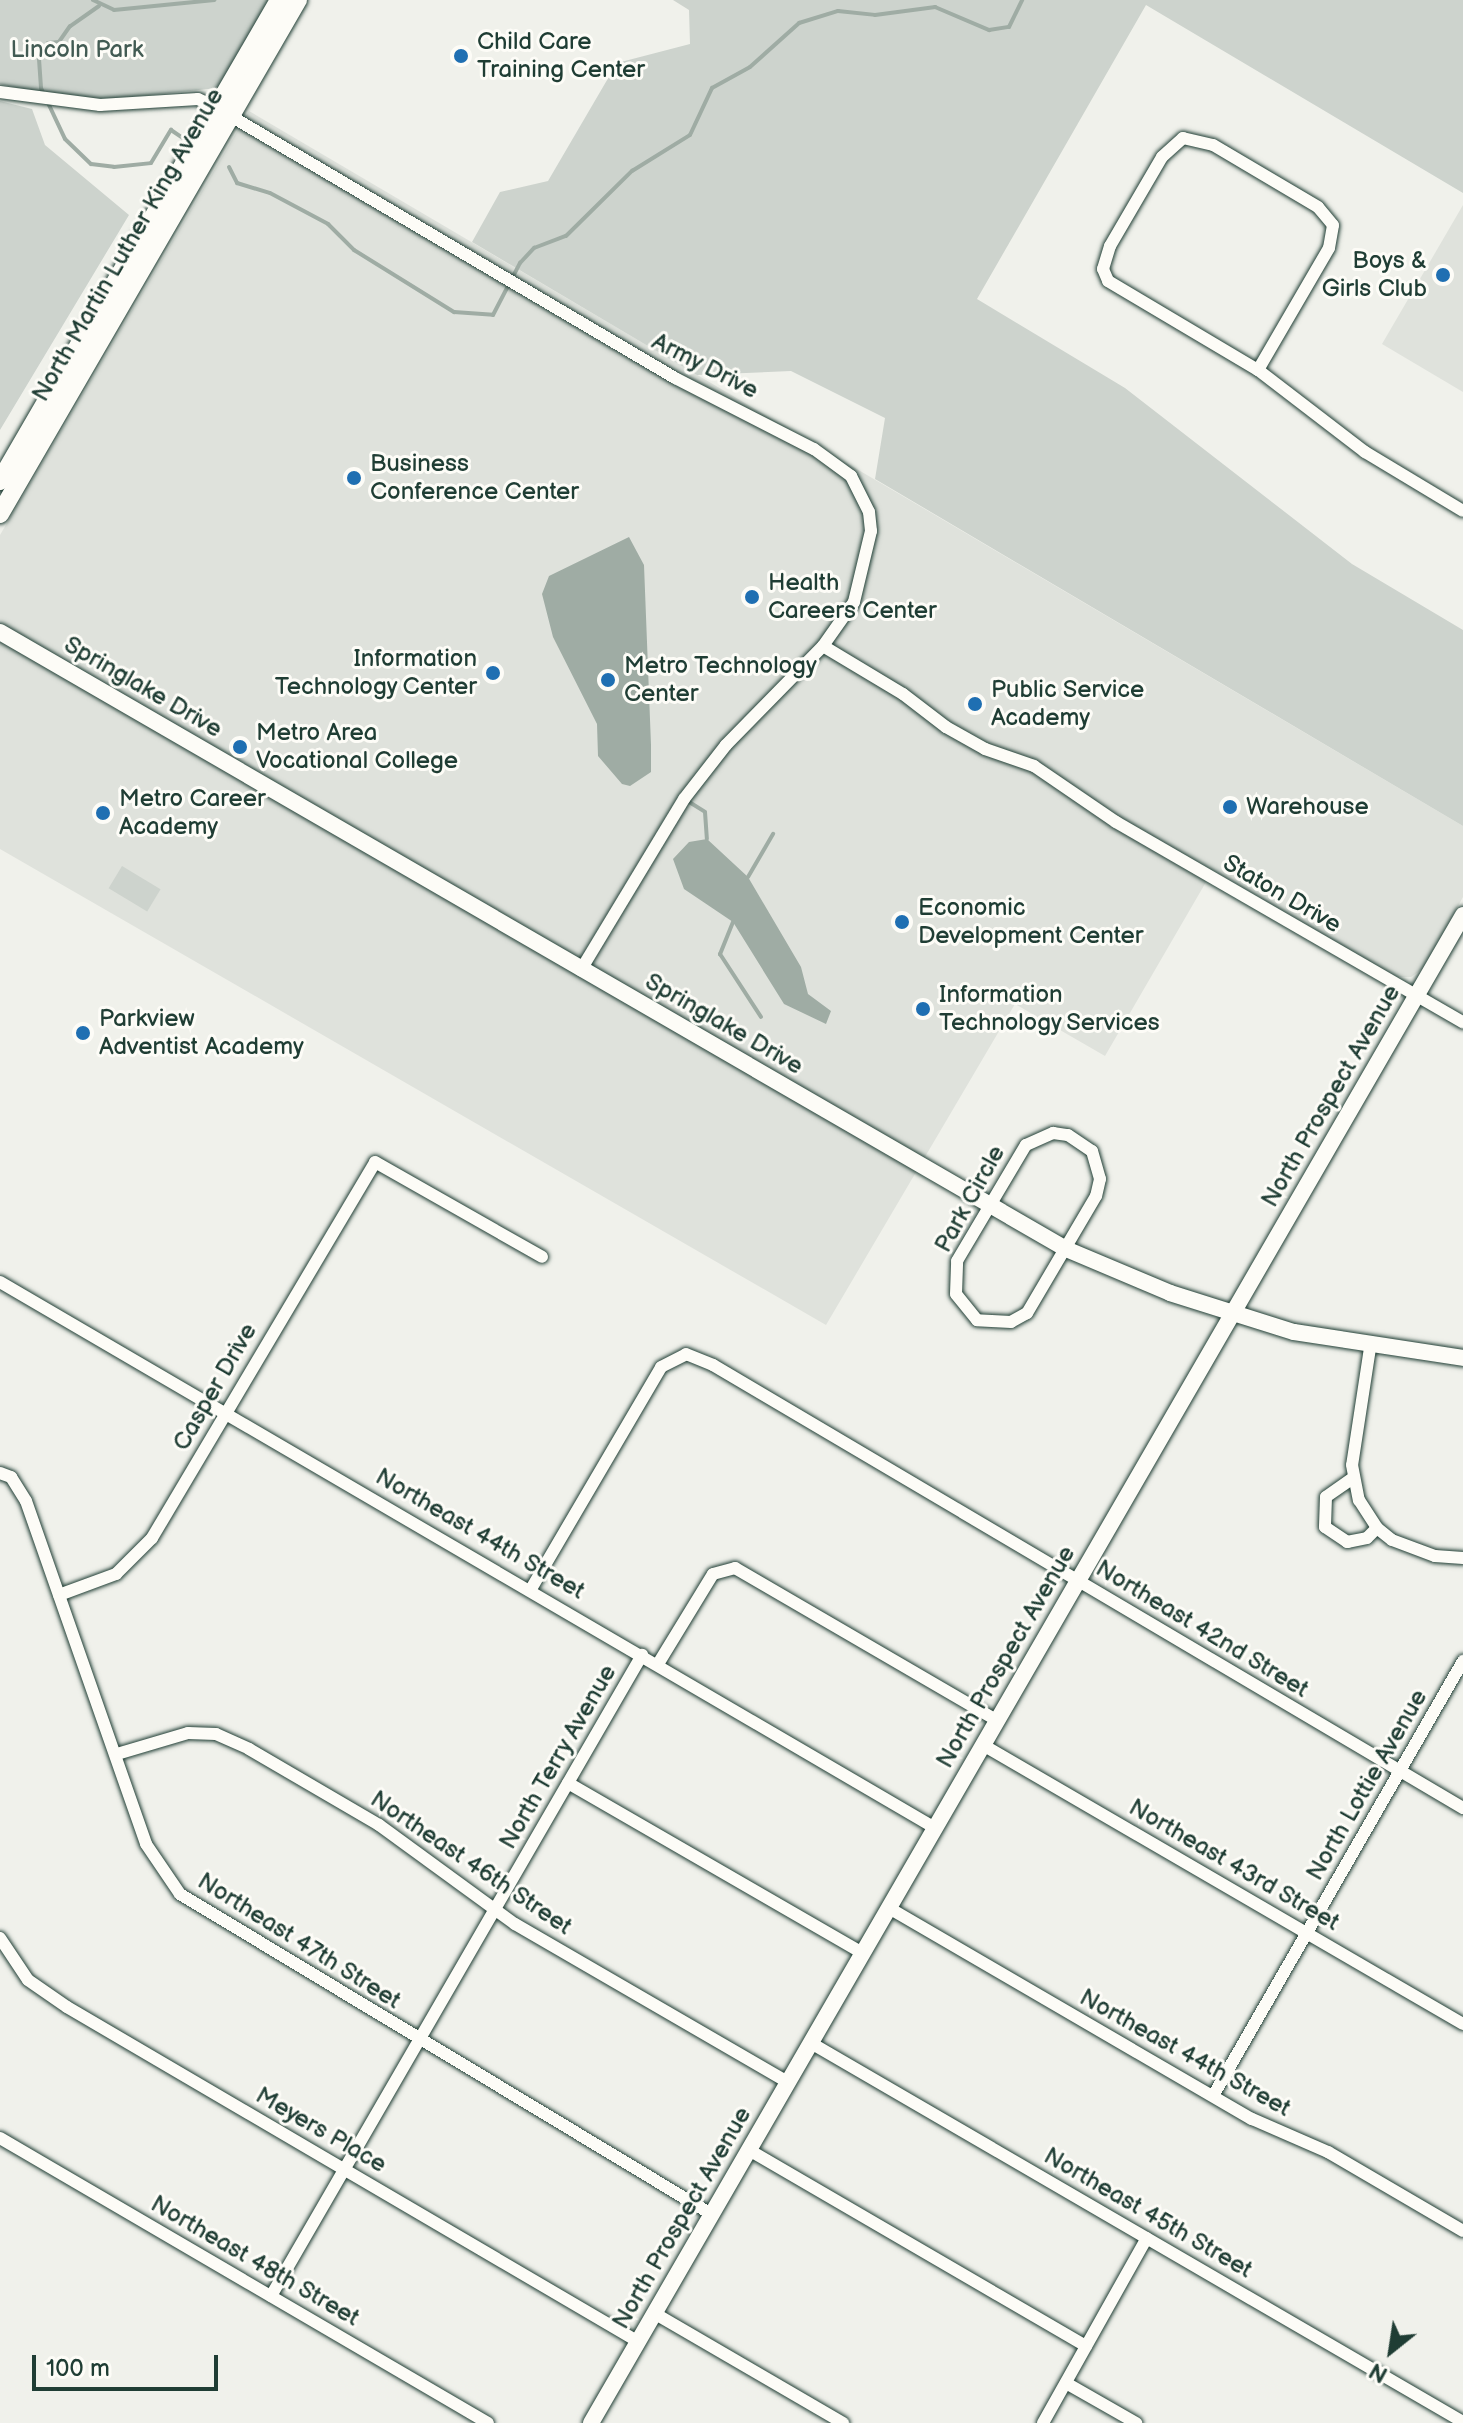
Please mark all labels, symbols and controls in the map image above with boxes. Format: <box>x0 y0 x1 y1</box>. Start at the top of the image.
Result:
place label: Child Care Training Center <box>477 28 645 84</box>
park label: Lincoln Park <box>11 36 143 64</box>
marker: Child Care Training Center <box>452 47 470 65</box>
street label: North Martin Luther King Avenue <box>26 83 230 407</box>
place label: Boys & Girls Club <box>1322 247 1427 303</box>
marker: Boys & Girls Club <box>1434 266 1452 284</box>
street label: Army Drive <box>646 327 764 405</box>
place label: Business Conference Center <box>370 450 579 506</box>
marker: Business Conference Center <box>345 469 363 487</box>
place label: Health Careers Center <box>768 569 937 625</box>
marker: Health Careers Center <box>743 588 761 606</box>
street label: Springlake Drive <box>59 630 227 744</box>
place label: Information Technology Center <box>273 645 477 701</box>
place label: Metro Technology Center <box>624 652 817 708</box>
marker: Information Technology Center <box>484 664 502 682</box>
marker: Metro Technology Center <box>599 671 617 689</box>
place label: Public Service Academy <box>991 676 1145 732</box>
marker: Public Service Academy <box>966 695 984 713</box>
place label: Metro Area Vocational College <box>256 719 458 775</box>
marker: Metro Area Vocational College <box>231 738 249 756</box>
place label: Metro Career Academy <box>119 785 266 841</box>
place label: Warehouse <box>1246 793 1369 821</box>
marker: Warehouse <box>1221 798 1239 816</box>
marker: Metro Career Academy <box>94 804 112 822</box>
street label: Staton Drive <box>1218 849 1346 939</box>
place label: Economic Development Center <box>918 894 1143 950</box>
marker: Economic Development Center <box>893 913 911 931</box>
street label: Springlake Drive <box>640 967 808 1081</box>
street label: North Prospect Avenue <box>1256 980 1406 1212</box>
place label: Information Technology Services <box>939 981 1162 1037</box>
marker: Information Technology Services <box>914 1000 932 1018</box>
place label: Parkview Adventist Academy <box>99 1005 304 1061</box>
marker: Parkview Adventist Academy <box>74 1024 92 1042</box>
street label: Park Circle <box>929 1141 1011 1257</box>
street label: Casper Drive <box>167 1318 263 1456</box>
street label: Northeast 44th Street <box>370 1462 590 1606</box>
street label: North Prospect Avenue <box>931 1541 1081 1773</box>
street label: Northeast 42nd Street <box>1090 1554 1314 1704</box>
street label: North Terry Avenue <box>493 1659 623 1855</box>
street label: North Lottie Avenue <box>1301 1684 1433 1886</box>
street label: Northeast 46th Street <box>365 1785 577 1941</box>
street label: Northeast 43rd Street <box>1124 1793 1344 1937</box>
street label: Northeast 47th Street <box>192 1867 406 2015</box>
street label: Northeast 44th Street <box>1074 1983 1296 2123</box>
street label: Meyers Place <box>250 2081 392 2179</box>
street label: North Prospect Avenue <box>607 2102 757 2334</box>
street label: Northeast 45th Street <box>1039 2141 1257 2285</box>
street label: Northeast 48th Street <box>145 2189 365 2333</box>
north arrow <box>1351 2311 1431 2391</box>
scale bar <box>36 2339 222 2389</box>
text: 100 m <box>46 2354 110 2383</box>
text: N <box>1365 2356 1393 2388</box>

